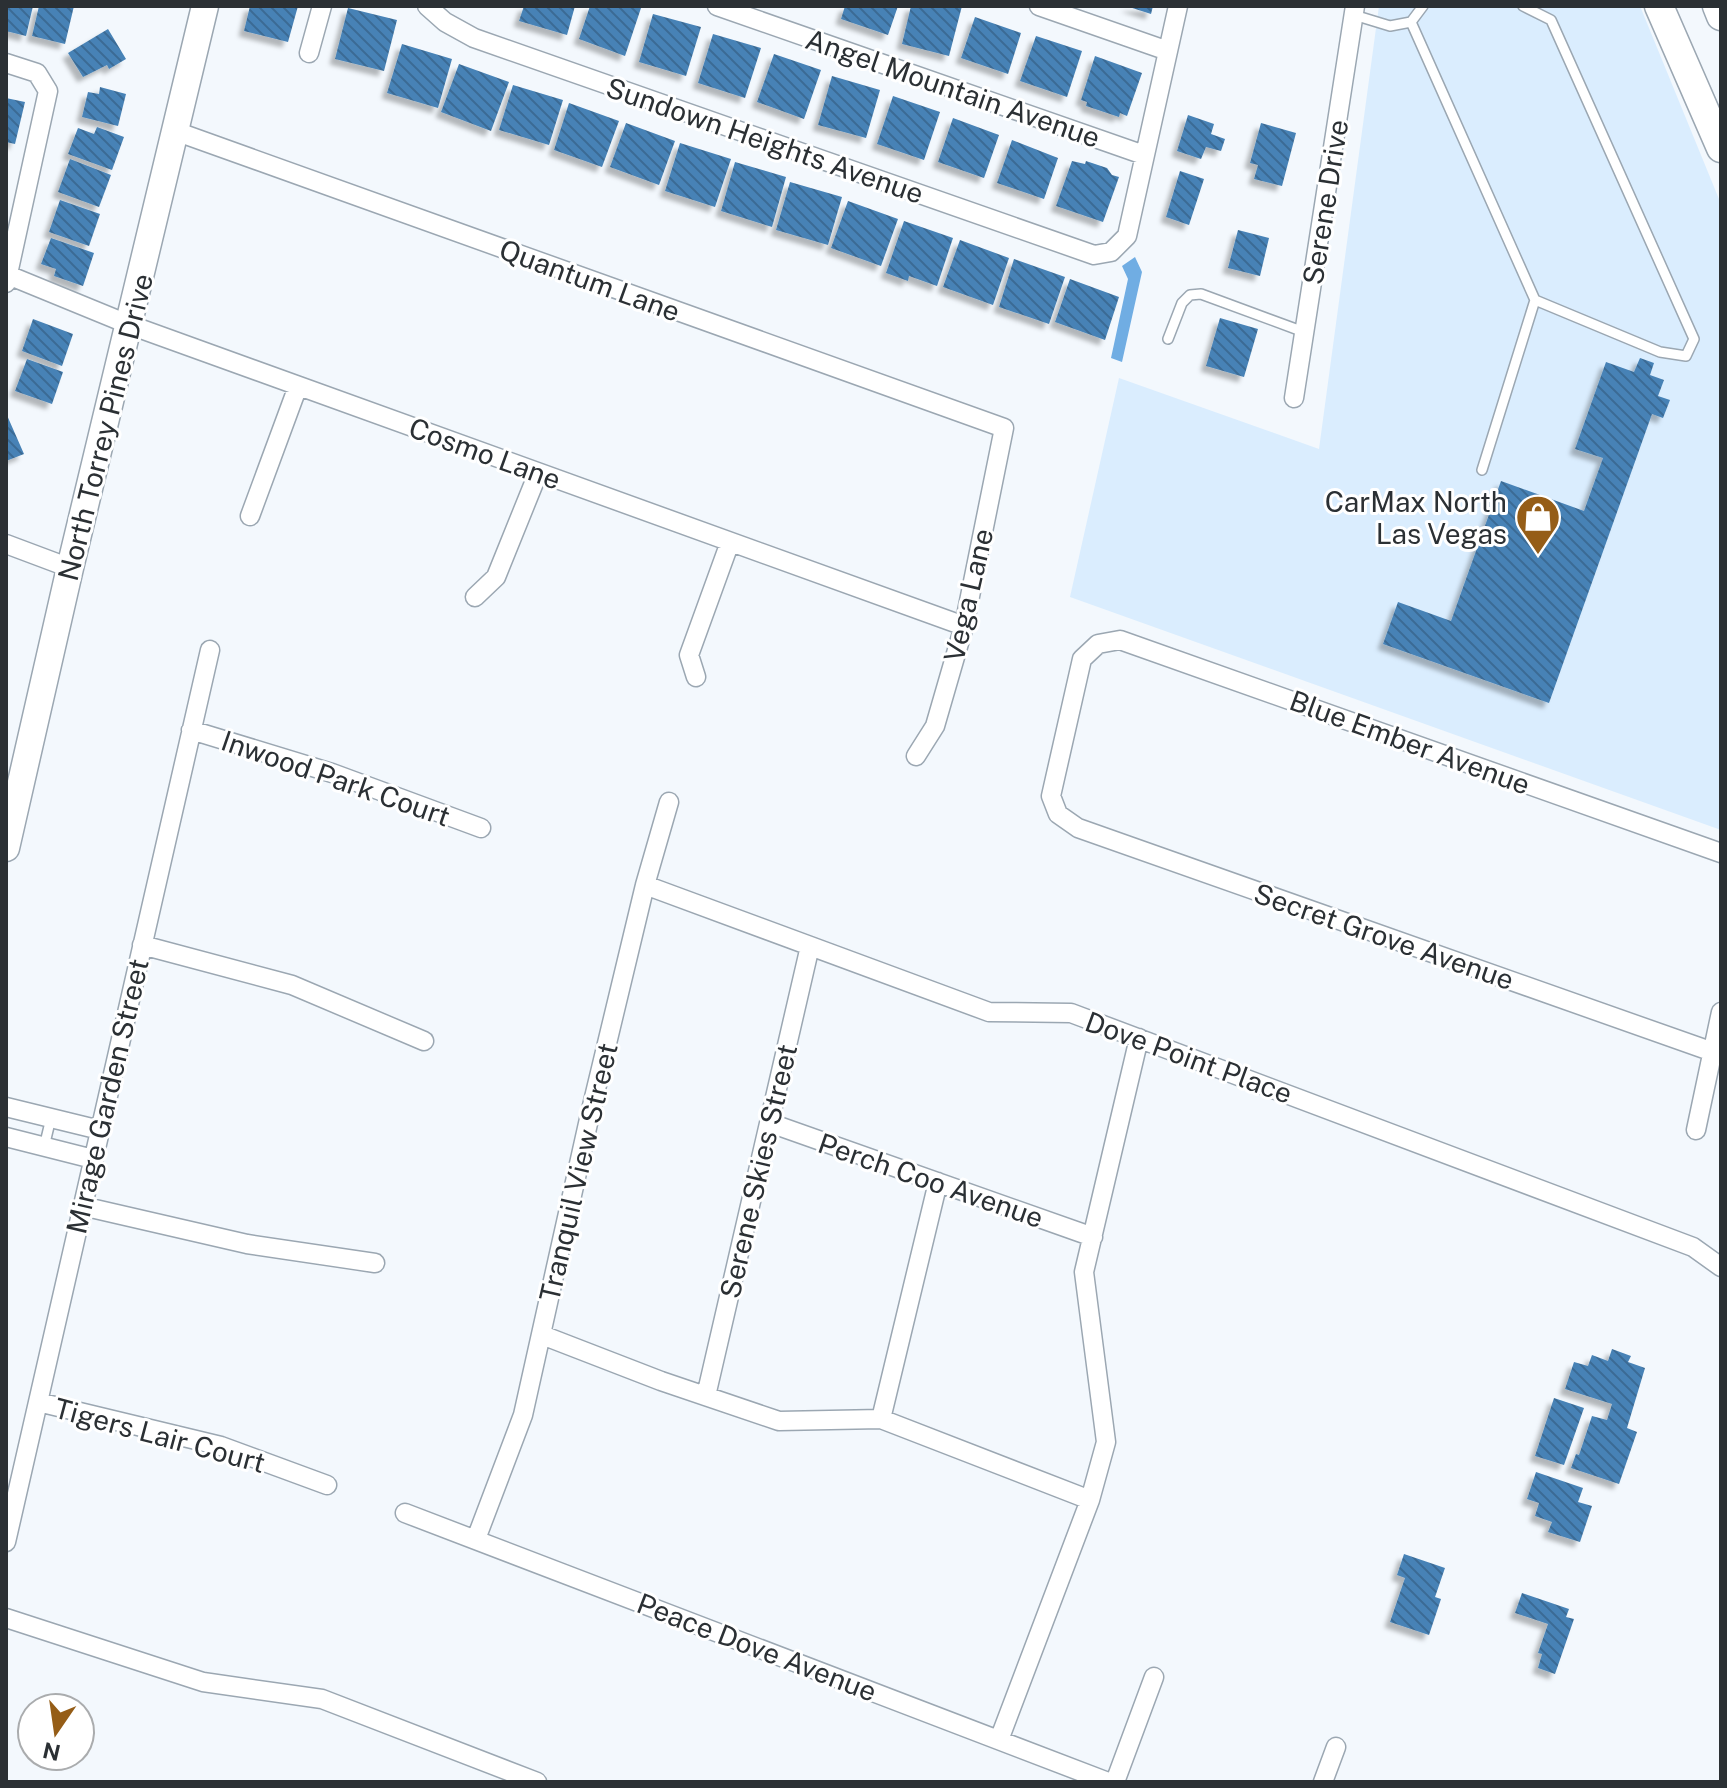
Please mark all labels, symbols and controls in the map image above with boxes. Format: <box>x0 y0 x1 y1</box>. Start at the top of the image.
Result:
street label: Angel Mountain Avenue <box>802 22 1104 154</box>
street label: Sundown Heights Avenue <box>602 70 928 210</box>
street label: Serene Drive <box>1296 117 1354 287</box>
street label: Quantum Lane <box>495 232 685 328</box>
street label: North Torrey Pines Drive <box>51 270 159 584</box>
street label: Cosmo Lane <box>405 410 565 496</box>
place label: CarMax North Las Vegas <box>1325 485 1507 550</box>
shop icon: CarMax North Las Vegas <box>1514 493 1562 556</box>
street label: Vega Lane <box>937 525 999 665</box>
street label: Blue Ember Avenue <box>1285 683 1535 801</box>
street label: Inwood Park Court <box>217 723 455 833</box>
street label: Secret Grove Avenue <box>1250 876 1518 996</box>
street label: Mirage Garden Street <box>59 955 155 1237</box>
street label: Dove Point Place <box>1081 1004 1297 1110</box>
street label: Tranquil View Street <box>532 1039 624 1305</box>
street label: Serene Skies Street <box>713 1041 803 1301</box>
street label: Perch Coo Avenue <box>814 1126 1048 1234</box>
street label: Tigers Lair Court <box>51 1391 269 1479</box>
street label: Peace Dove Avenue <box>633 1586 881 1708</box>
north arrow <box>16 1692 96 1772</box>
text: N <box>40 1737 63 1766</box>

